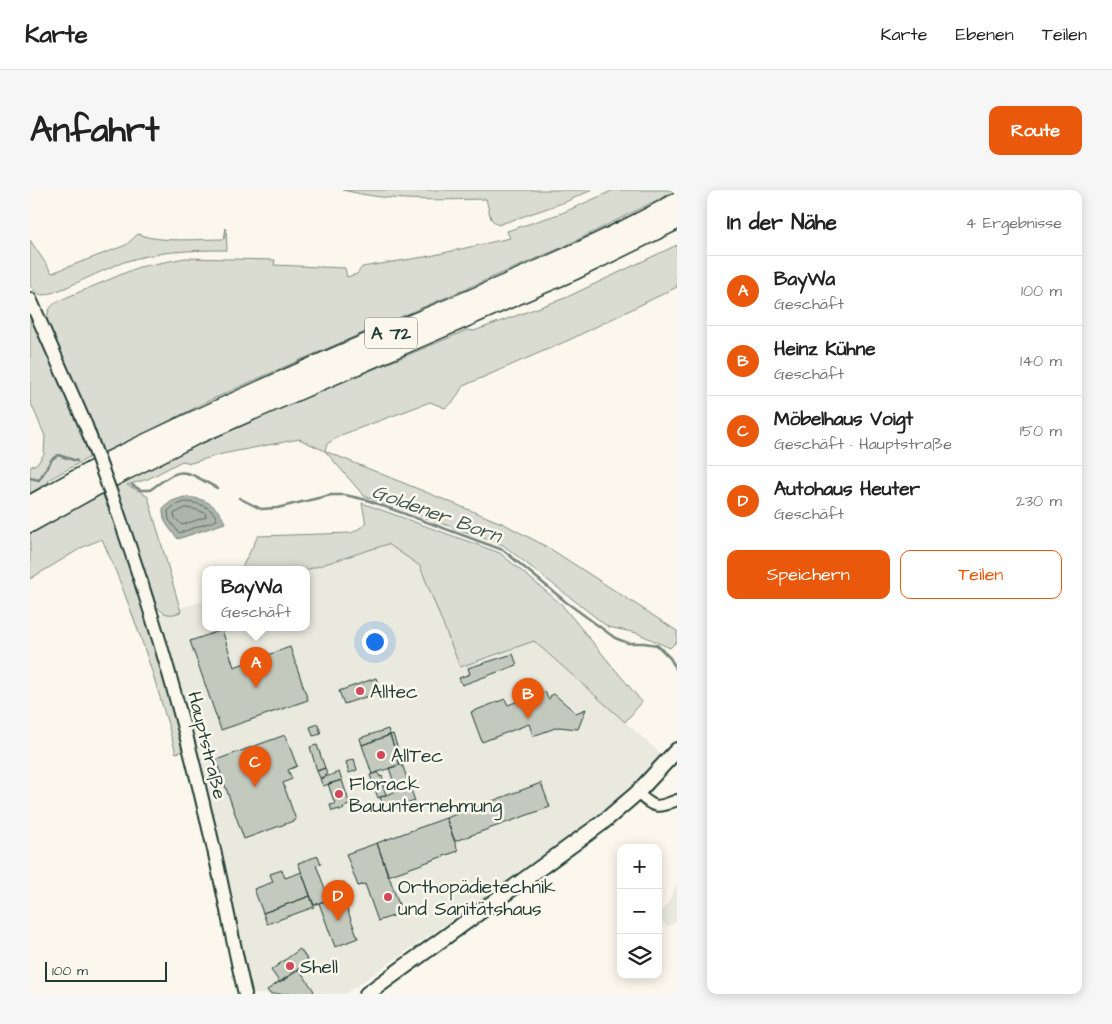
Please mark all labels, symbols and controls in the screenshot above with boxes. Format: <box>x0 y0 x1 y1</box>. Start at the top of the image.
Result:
text: Karte <box>25 18 88 52</box>
text: Karte <box>880 22 928 47</box>
text: Ebenen <box>956 22 1014 47</box>
text: Teilen <box>1042 22 1087 47</box>
text: Anfahrt <box>30 106 159 155</box>
button: Route <box>989 106 1082 155</box>
text: In der Nähe <box>727 208 837 237</box>
text: 4 Ergebnisse <box>965 212 1062 234</box>
text: BayWa <box>774 266 835 293</box>
text: A <box>738 280 748 302</box>
text: 100 m <box>1021 280 1062 302</box>
text: Geschäft <box>774 293 844 315</box>
road number: A 72 <box>365 318 417 348</box>
text: Heinz Kühne <box>774 336 876 363</box>
text: B <box>737 350 749 372</box>
text: 140 m <box>1020 350 1062 372</box>
text: Geschäft <box>774 363 844 385</box>
text: Möbelhaus Voigt <box>774 406 913 433</box>
text: C <box>737 420 749 442</box>
text: 150 m <box>1020 420 1062 442</box>
text: Geschäft · Hauptstraße <box>774 433 952 455</box>
text: Autohaus Heuter <box>774 476 920 503</box>
water label: Goldener Born <box>368 478 507 551</box>
text: D <box>738 490 748 512</box>
text: 230 m <box>1016 490 1062 512</box>
text: Geschäft <box>774 503 844 525</box>
button: Speichern <box>727 550 890 599</box>
button: Teilen <box>900 550 1062 599</box>
popup <box>202 566 310 631</box>
text: BayWa <box>221 574 282 601</box>
text: Geschäft <box>221 601 291 623</box>
your location <box>362 629 388 655</box>
pin: A <box>240 647 272 688</box>
pin: B <box>512 678 544 719</box>
place label: Alltec <box>370 679 418 706</box>
marker: Alltec <box>354 685 366 697</box>
street label: Hauptstraße <box>180 689 233 802</box>
place label: AllTec <box>391 743 443 770</box>
pin: C <box>239 746 271 787</box>
marker: AllTec <box>375 749 387 761</box>
place label: Florack Bauunternehmung <box>349 771 503 821</box>
marker: Florack Bauunternehmung <box>333 788 345 800</box>
map controls <box>617 844 662 979</box>
button: + <box>617 844 662 889</box>
place label: Orthopädietechnik und Sanitätshaus <box>398 874 556 923</box>
pin: D <box>322 880 354 921</box>
button: − <box>617 889 662 934</box>
marker: Orthopädietechnik und Sanitätshaus <box>382 891 394 903</box>
button: layers <box>617 934 662 979</box>
place label: Shell <box>300 954 338 981</box>
scale bar <box>45 959 168 982</box>
marker: Shell <box>284 960 296 972</box>
text: 100 m <box>52 961 88 981</box>

